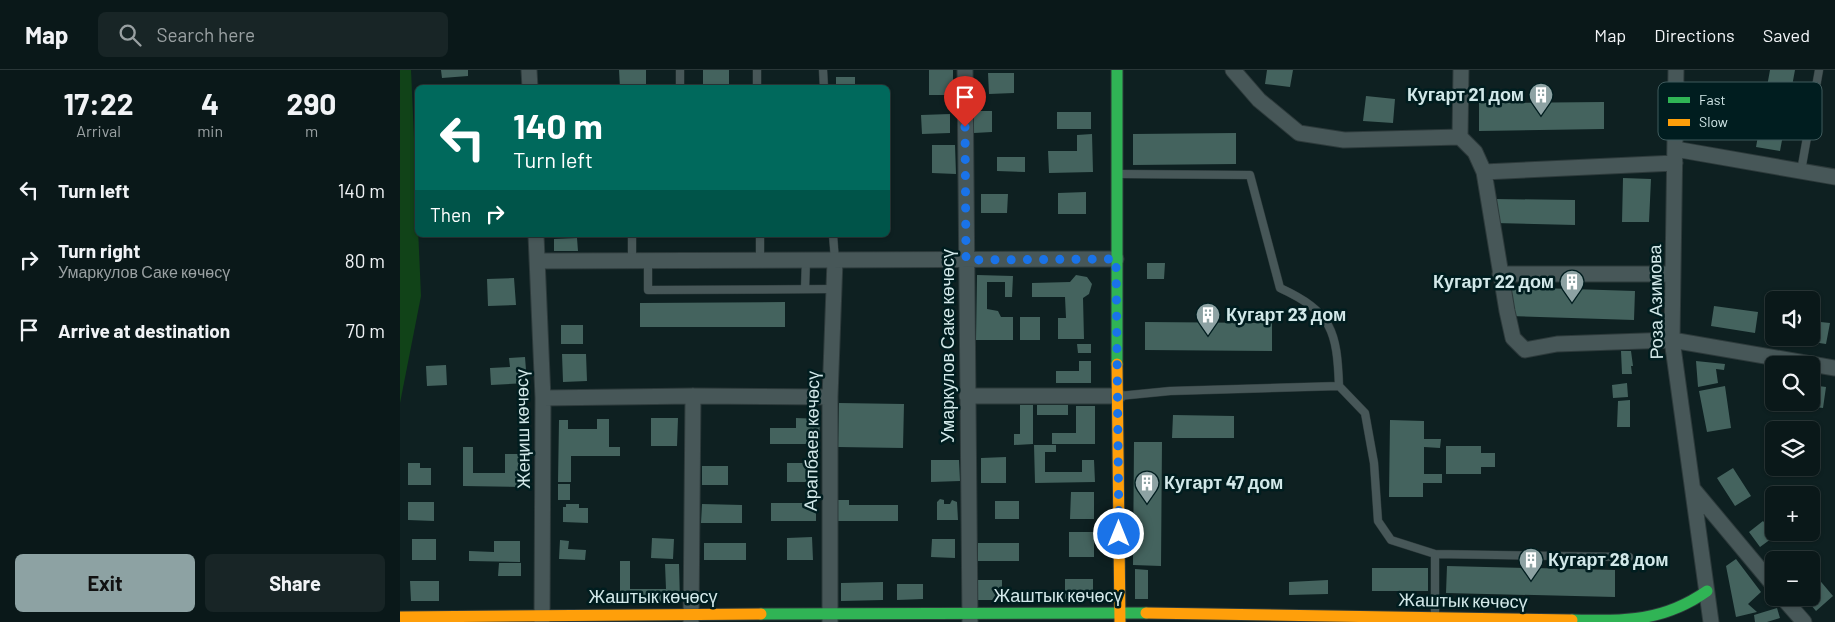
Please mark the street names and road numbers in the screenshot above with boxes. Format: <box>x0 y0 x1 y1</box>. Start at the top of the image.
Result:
street label: Роза Азимова <box>1643 243 1667 360</box>
street label: Умаркулов Саке көчөсү <box>936 249 958 443</box>
street label: Жеңиш көчөсү <box>510 369 534 489</box>
street label: Арапбаев көчөсү <box>799 371 823 511</box>
street label: Жаштык көчөсү <box>993 584 1123 606</box>
street label: Жаштык көчөсү <box>588 585 718 607</box>
street label: Жаштык көчөсү <box>1398 588 1528 612</box>

